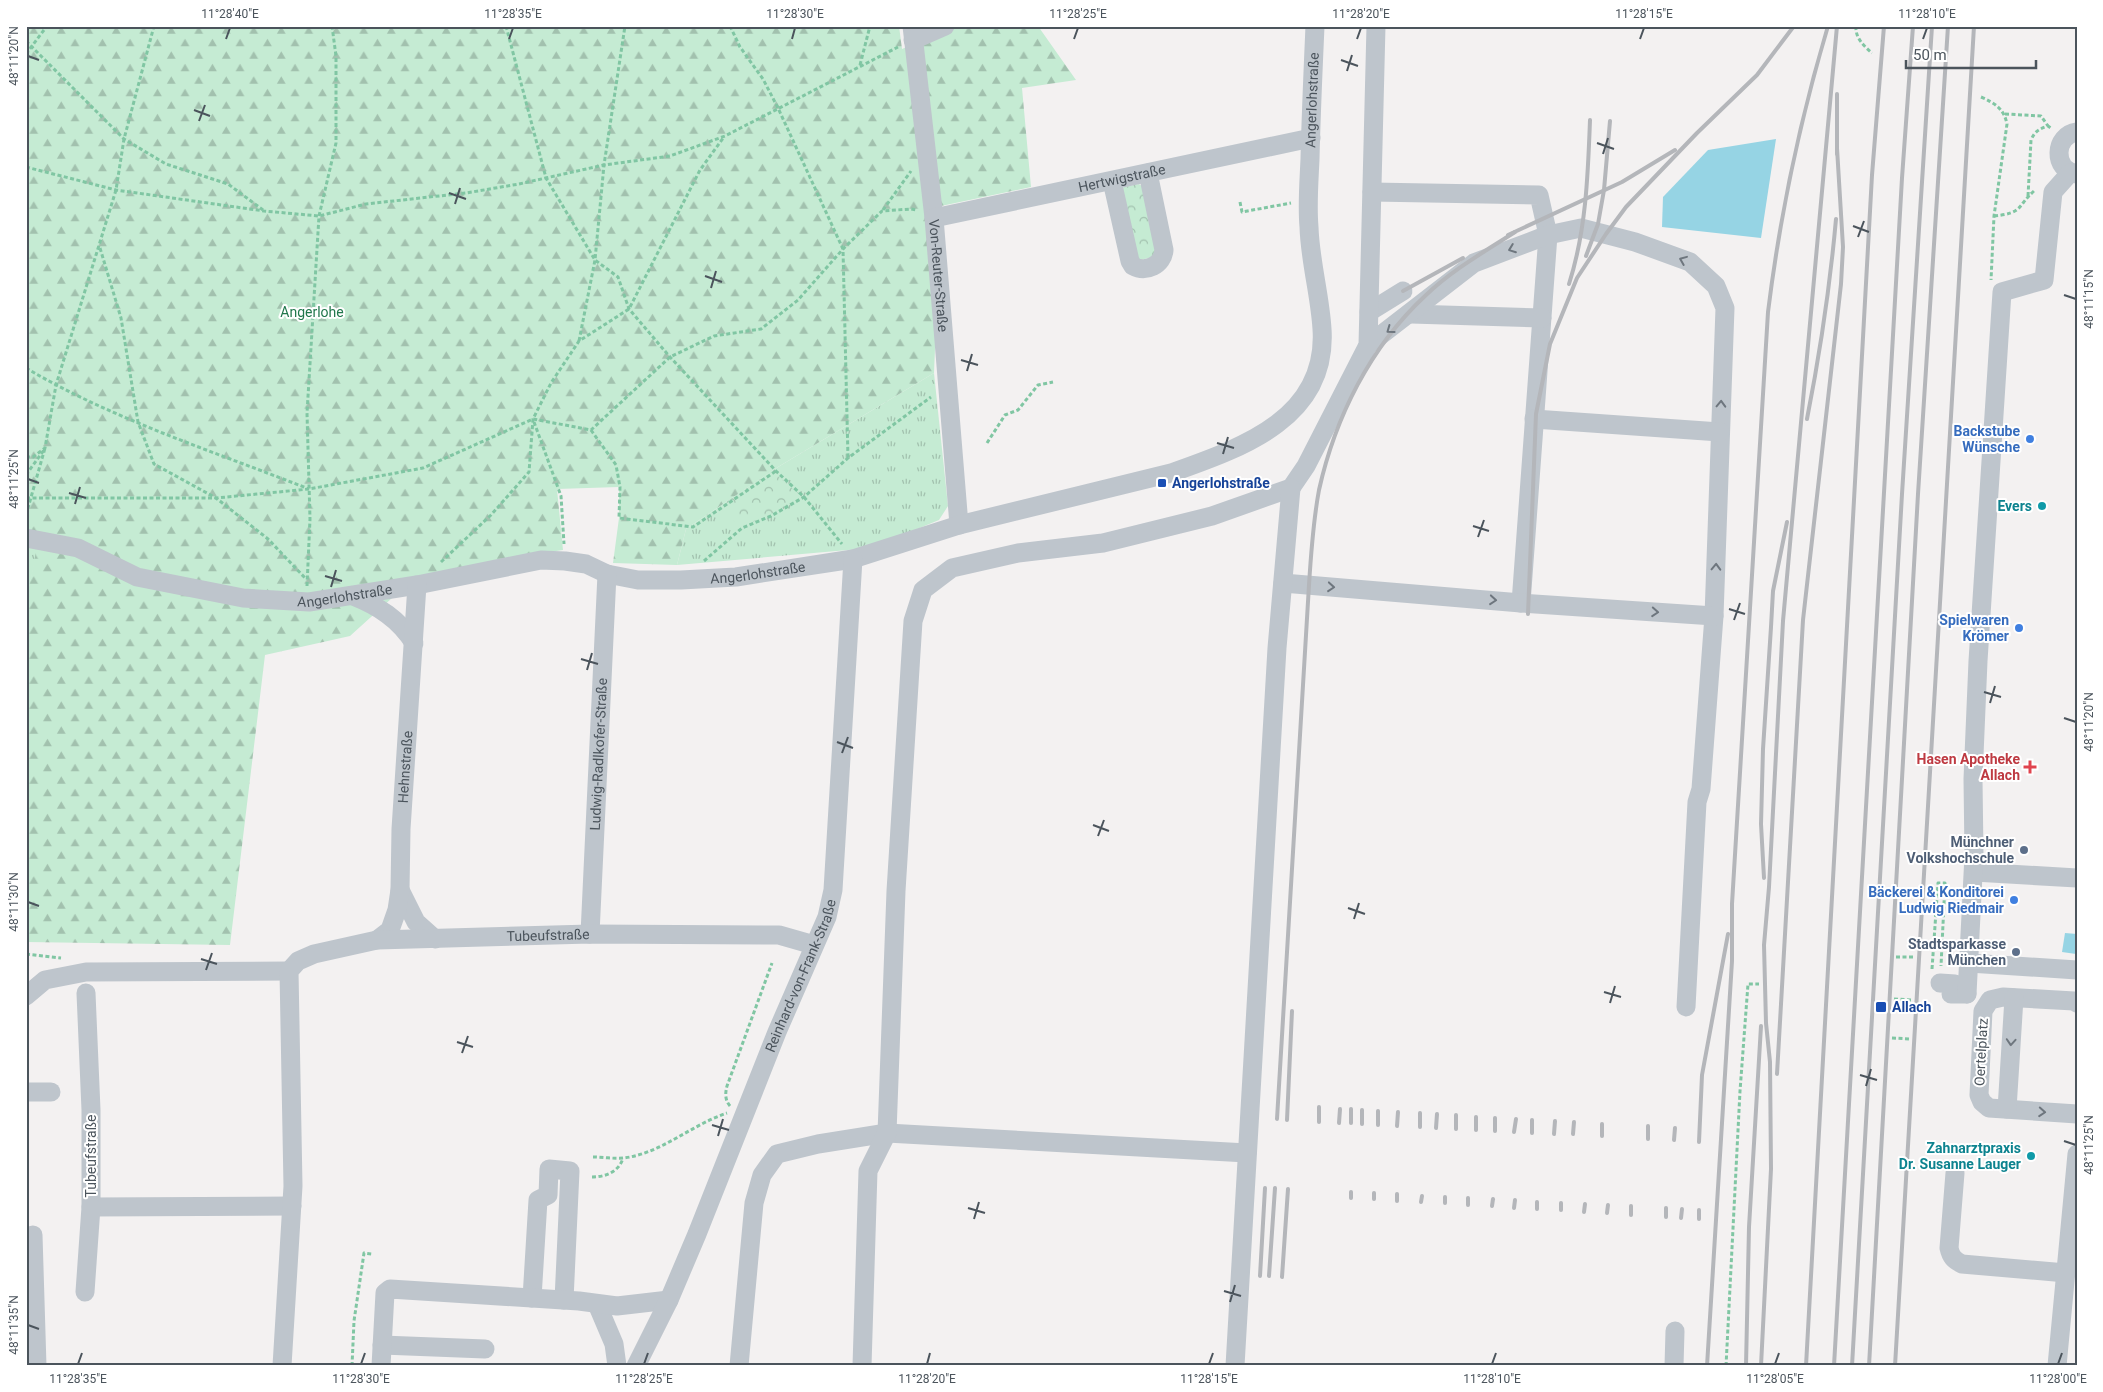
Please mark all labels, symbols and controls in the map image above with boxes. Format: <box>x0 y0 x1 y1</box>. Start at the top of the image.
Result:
text: 11°28'40"E <box>201 7 259 21</box>
text: 11°28'35"E <box>484 7 542 21</box>
text: 11°28'30"E <box>766 7 824 21</box>
text: 11°28'25"E <box>1049 7 1107 21</box>
text: 11°28'20"E <box>1332 7 1390 21</box>
text: 11°28'15"E <box>1615 7 1673 21</box>
text: 11°28'10"E <box>1898 7 1956 21</box>
text: 48°11'20"N <box>7 26 21 86</box>
scale bar <box>1906 38 2036 70</box>
text: 50 m <box>1913 46 1947 64</box>
street label: Angerlohstraße <box>1302 52 1322 148</box>
street label: Hertwigstraße <box>1077 161 1167 195</box>
street label: Von-Reuter-Straße <box>926 218 951 333</box>
one-way arrow <box>1508 242 1517 253</box>
one-way arrow <box>1679 256 1688 266</box>
text: 48°11'15"N <box>2082 269 2096 329</box>
park label: Angerlohe <box>280 304 344 320</box>
one-way arrow <box>1386 324 1396 333</box>
one-way arrow <box>1716 400 1727 408</box>
place label: Backstube Wünsche <box>1954 423 2020 455</box>
marker: Backstube Wünsche <box>2024 433 2036 445</box>
text: 48°11'25"N <box>7 449 21 509</box>
place label: Angerlohstraße <box>1172 475 1270 491</box>
marker: Angerlohstraße <box>1156 477 1168 489</box>
place label: Evers <box>1997 498 2032 514</box>
marker: Evers <box>2036 500 2048 512</box>
street label: Angerlohstraße <box>710 558 806 586</box>
one-way arrow <box>1710 563 1721 571</box>
street label: Angerlohstraße <box>297 581 393 610</box>
one-way arrow <box>1327 581 1335 592</box>
one-way arrow <box>1489 594 1497 605</box>
one-way arrow <box>1651 606 1659 617</box>
place label: Spielwaren Krömer <box>1939 612 2009 644</box>
marker: Spielwaren Krömer <box>2013 622 2025 634</box>
street label: Ludwig-Radlkofer-Straße <box>587 678 610 831</box>
text: 48°11'20"N <box>2082 692 2096 752</box>
street label: Hehnstraße <box>395 730 415 804</box>
place label: Hasen Apotheke Allach <box>1917 751 2020 783</box>
marker: Hasen Apotheke Allach <box>2024 761 2036 773</box>
place label: Münchner Volkshochschule <box>1907 834 2014 866</box>
marker: Münchner Volkshochschule <box>2018 844 2030 856</box>
text: 48°11'30"N <box>7 872 21 932</box>
place label: Bäckerei & Konditorei Ludwig Riedmair <box>1868 884 2004 916</box>
marker: Bäckerei & Konditorei Ludwig Riedmair <box>2008 894 2020 906</box>
street label: Reinhard-von-Frank-Straße <box>762 898 839 1054</box>
street label: Tubeufstraße <box>506 926 590 944</box>
place label: Stadtsparkasse München <box>1908 936 2006 968</box>
marker: Stadtsparkasse München <box>2010 946 2022 958</box>
place label: Allach <box>1892 999 1932 1015</box>
marker: Allach <box>1874 1000 1888 1014</box>
street label: Oertelplatz <box>1971 1018 1991 1086</box>
one-way arrow <box>2006 1038 2017 1046</box>
one-way arrow <box>2038 1106 2046 1117</box>
street label: Tubeufstraße <box>83 1115 99 1197</box>
text: 48°11'25"N <box>2082 1115 2096 1175</box>
place label: Zahnarztpraxis Dr. Susanne Lauger <box>1899 1140 2021 1172</box>
marker: Zahnarztpraxis Dr. Susanne Lauger <box>2025 1150 2037 1162</box>
text: 48°11'35"N <box>7 1295 21 1355</box>
text: 11°28'35"E <box>49 1372 107 1386</box>
text: 11°28'30"E <box>332 1372 390 1386</box>
text: 11°28'25"E <box>615 1372 673 1386</box>
text: 11°28'20"E <box>898 1372 956 1386</box>
text: 11°28'15"E <box>1180 1372 1238 1386</box>
text: 11°28'10"E <box>1463 1372 1521 1386</box>
text: 11°28'05"E <box>1746 1372 1804 1386</box>
text: 11°28'00"E <box>2029 1372 2087 1386</box>

